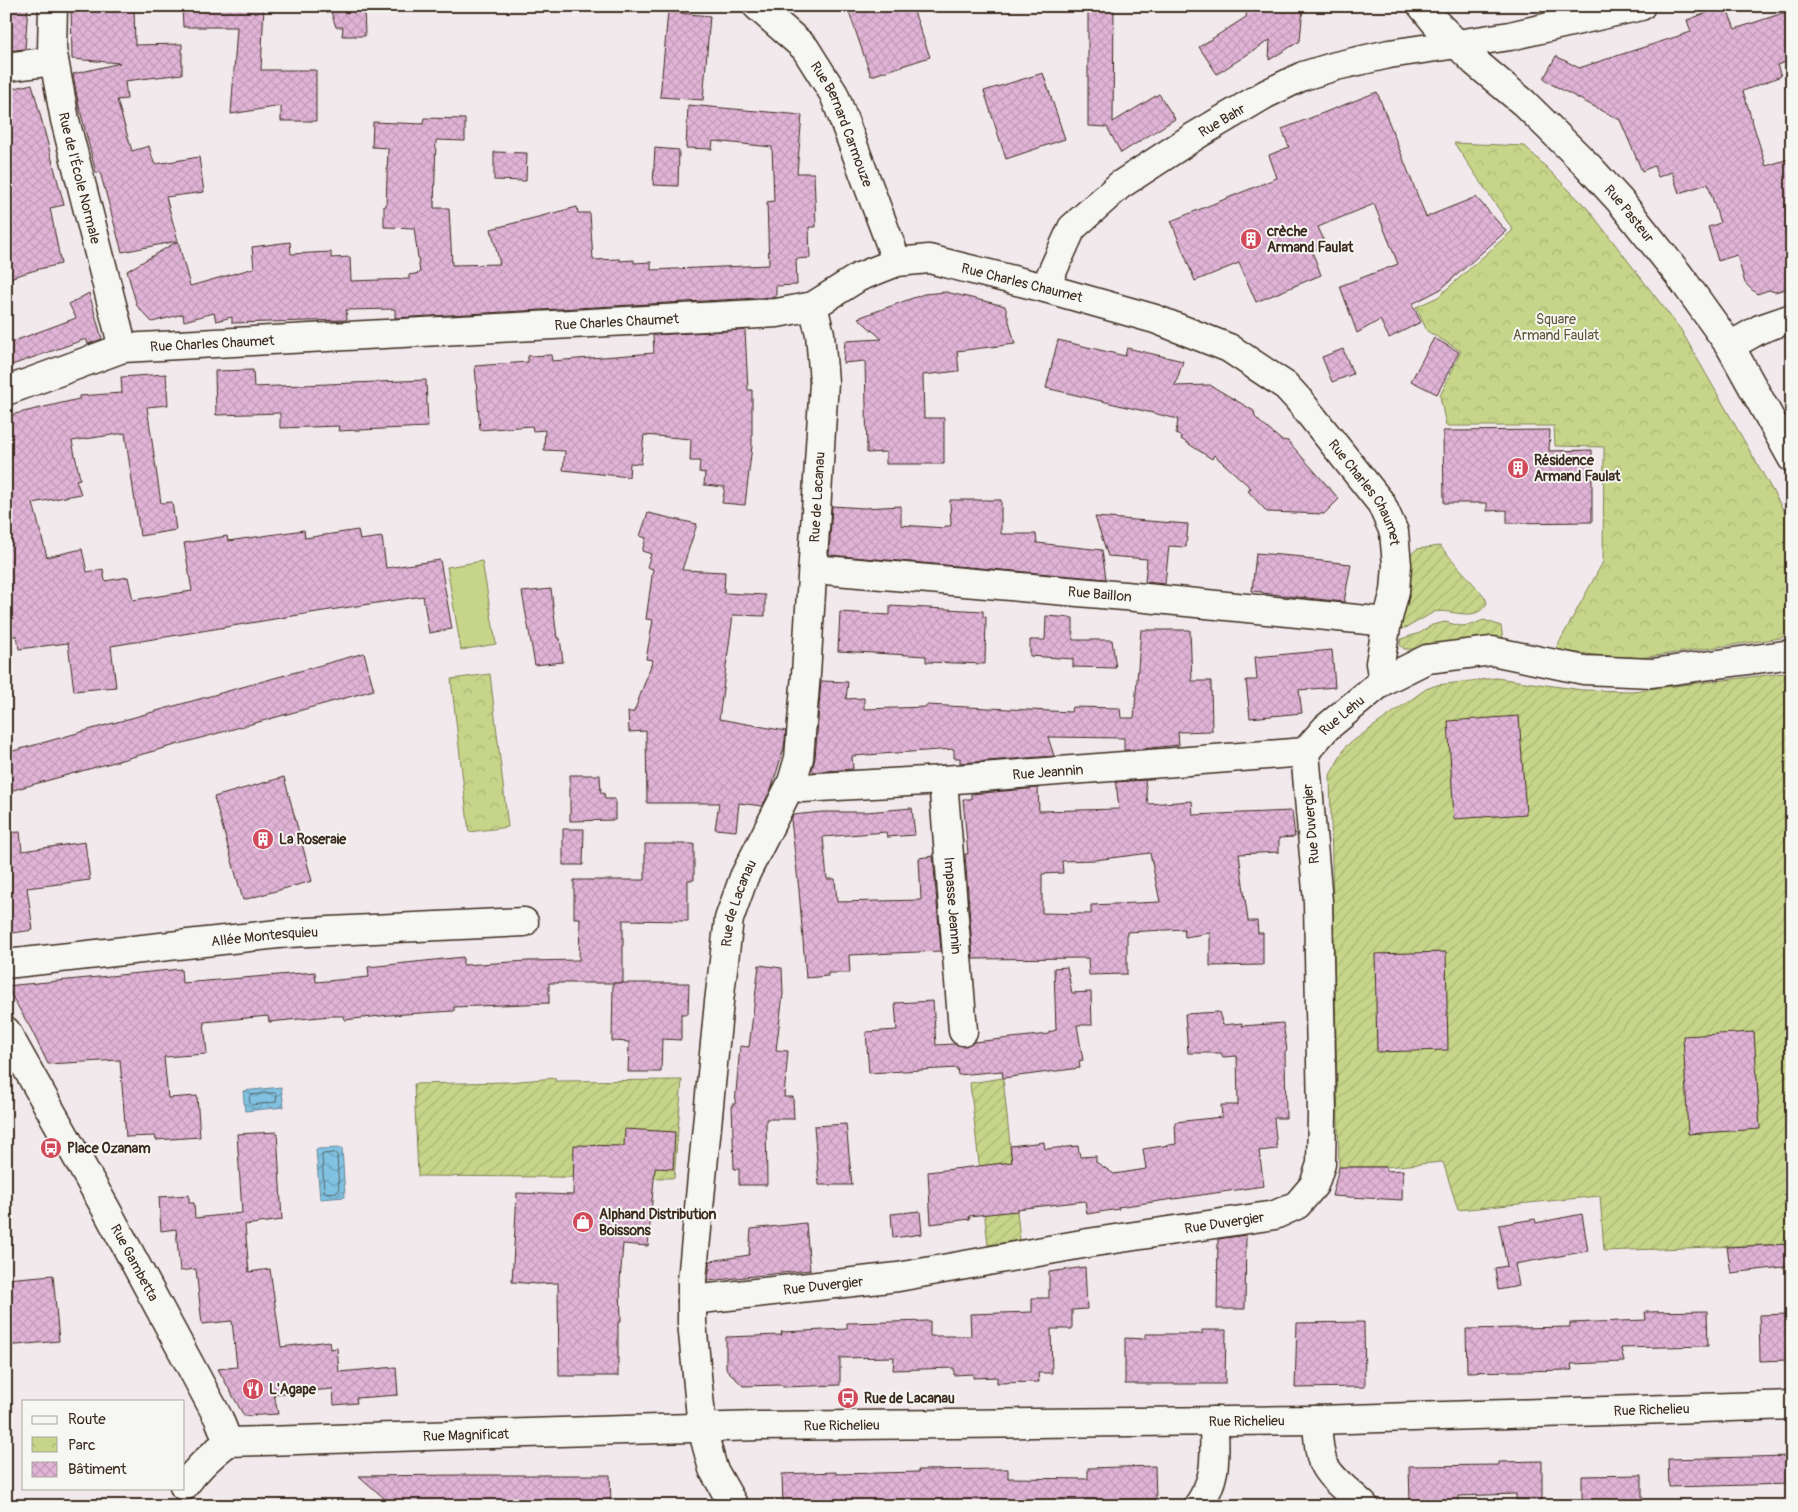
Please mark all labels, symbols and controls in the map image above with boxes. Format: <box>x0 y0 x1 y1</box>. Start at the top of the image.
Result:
street label: Rue Bernard Carmouze <box>807 58 877 189</box>
street label: Rue Bahr <box>1195 100 1248 141</box>
street label: Rue de l'École Normale <box>55 111 105 246</box>
street label: Rue Pasteur <box>1601 181 1658 246</box>
place label: crèche Armand Faulat <box>1266 223 1354 256</box>
building icon: crèche Armand Faulat <box>1239 227 1263 251</box>
street label: Rue Charles Chaumet <box>960 260 1085 306</box>
street label: Rue Charles Chaumet <box>554 310 680 333</box>
park label: Square Armand Faulat <box>1513 311 1600 344</box>
street label: Rue Charles Chaumet <box>150 331 275 355</box>
street label: Rue Charles Chaumet <box>1325 436 1404 546</box>
street label: Rue de Lacanau <box>806 451 828 543</box>
place label: Résidence Armand Faulat <box>1534 452 1621 485</box>
building icon: Résidence Armand Faulat <box>1506 456 1530 480</box>
street label: Rue Baillon <box>1067 583 1133 605</box>
street label: Rue Lehu <box>1315 692 1368 739</box>
street label: Rue Jeannin <box>1012 761 1084 783</box>
street label: Rue Duvergier <box>1299 783 1323 865</box>
building icon: La Roseraie <box>251 827 275 851</box>
place label: La Roseraie <box>279 831 347 848</box>
street label: Impasse Jeannin <box>941 856 965 955</box>
street label: Rue de Lacanau <box>717 857 760 948</box>
street label: Allée Montesquieu <box>210 923 318 950</box>
bus stop icon: Place Ozanam <box>39 1136 63 1160</box>
place label: Place Ozanam <box>67 1140 151 1157</box>
place label: Alphand Distribution Boissons <box>599 1206 717 1239</box>
street label: Rue Duvergier <box>1183 1208 1265 1237</box>
shop icon: Alphand Distribution Boissons <box>571 1210 595 1234</box>
street label: Rue Gambetta <box>107 1221 162 1304</box>
street label: Rue Duvergier <box>782 1272 864 1298</box>
restaurant icon: L'Agape <box>241 1377 265 1401</box>
place label: L'Agape <box>269 1381 317 1398</box>
bus stop icon: Rue de Lacanau <box>836 1386 860 1410</box>
place label: Rue de Lacanau <box>864 1390 955 1407</box>
legend <box>22 1400 185 1490</box>
street label: Rue Richelieu <box>1613 1400 1690 1419</box>
text: Route <box>68 1410 106 1429</box>
street label: Rue Richelieu <box>1209 1412 1285 1430</box>
street label: Rue Richelieu <box>804 1416 880 1434</box>
street label: Rue Magnificat <box>423 1425 510 1445</box>
text: Parc <box>68 1436 96 1455</box>
text: Bâtiment <box>68 1460 128 1479</box>

